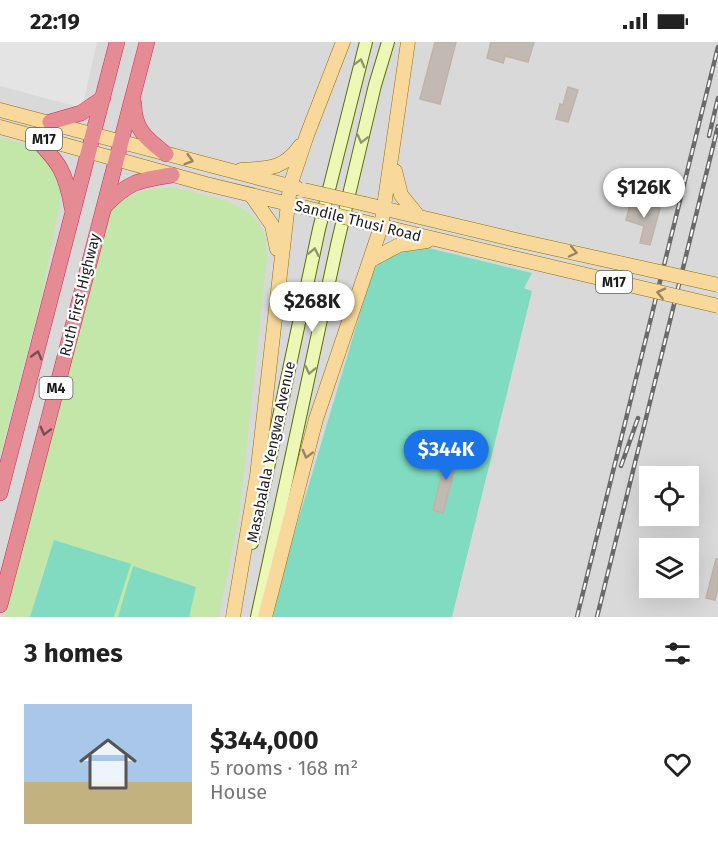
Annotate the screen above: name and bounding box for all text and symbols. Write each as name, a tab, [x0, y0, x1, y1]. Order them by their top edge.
text: 22:19	[30, 8, 80, 35]
one-way arrow	[353, 58, 366, 68]
road number: M17	[26, 128, 62, 150]
one-way arrow	[357, 134, 370, 144]
one-way arrow	[184, 153, 194, 166]
pin: $126K	[602, 168, 686, 219]
text: $126K	[617, 175, 671, 199]
street label: Sandile Thusi Road	[293, 197, 423, 245]
street label: Ruth First Highway	[56, 231, 104, 358]
one-way arrow	[568, 245, 578, 258]
one-way arrow	[307, 247, 320, 257]
road number: M17	[596, 271, 632, 293]
pin: $268K	[270, 282, 354, 333]
one-way arrow	[656, 288, 666, 301]
text: $268K	[284, 289, 340, 313]
one-way arrow	[29, 350, 42, 360]
street label: Masabalala Yengwa Avenue	[243, 360, 299, 544]
one-way arrow	[304, 365, 317, 375]
road number: M4	[40, 377, 72, 399]
one-way arrow	[40, 425, 52, 435]
pin: $344K	[404, 430, 488, 481]
text: $344K	[418, 437, 474, 461]
one-way arrow	[301, 449, 314, 459]
map controls	[639, 466, 699, 598]
button: locate	[639, 466, 699, 526]
button: layers	[639, 538, 699, 598]
icon: filters	[661, 637, 694, 670]
text: 3 homes	[24, 638, 123, 669]
text: $344,000	[210, 725, 319, 756]
icon: home	[72, 728, 144, 800]
icon: heart	[661, 748, 694, 781]
text: 5 rooms · 168 m²	[210, 756, 358, 780]
text: House	[210, 780, 267, 804]

